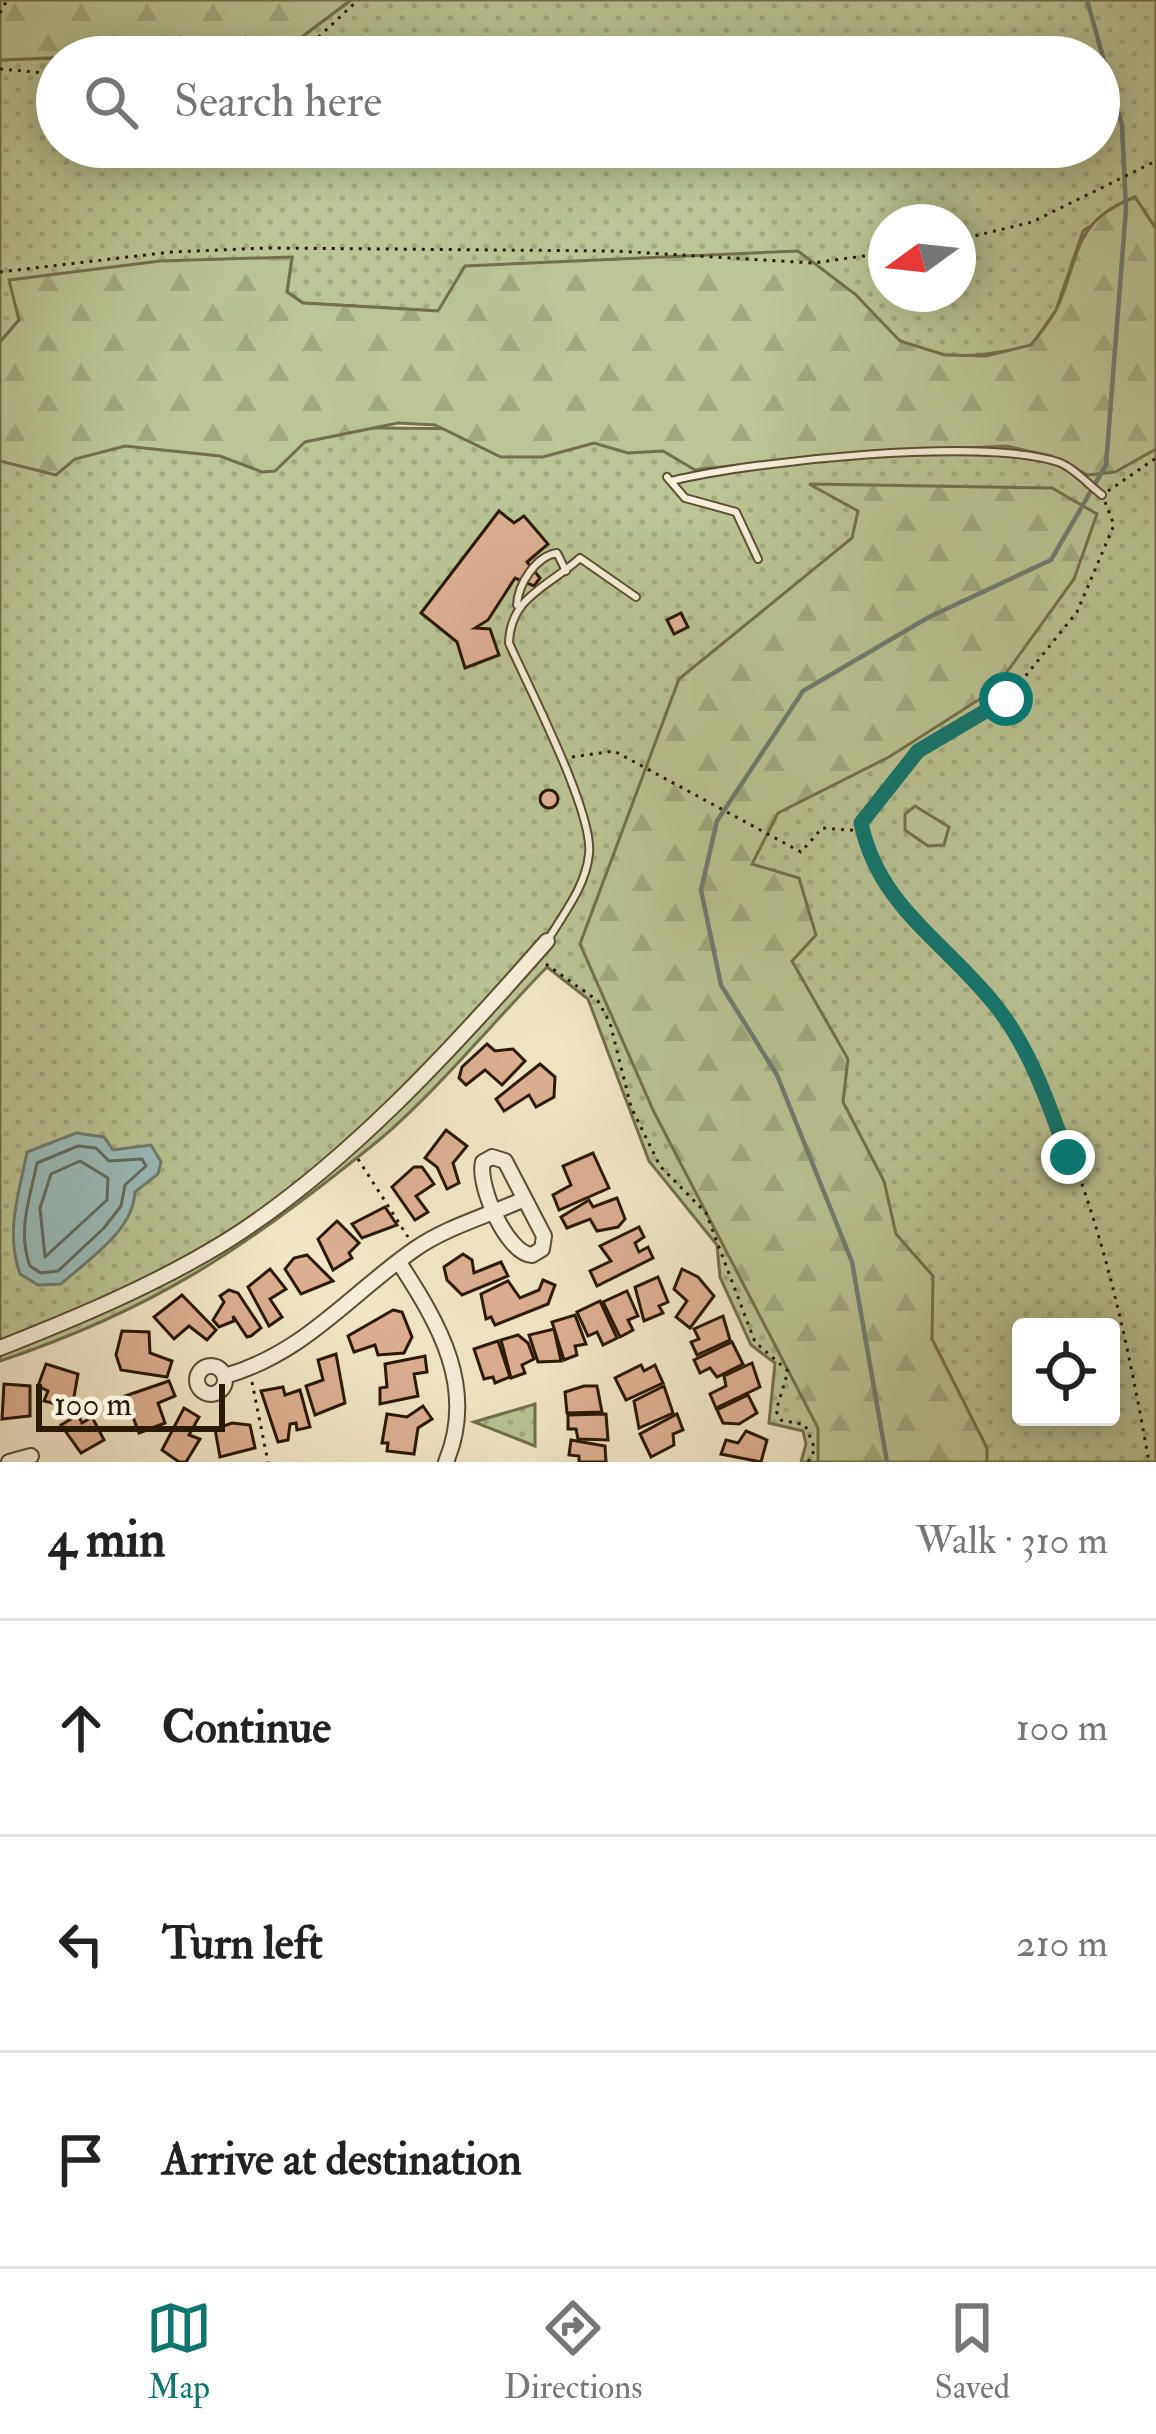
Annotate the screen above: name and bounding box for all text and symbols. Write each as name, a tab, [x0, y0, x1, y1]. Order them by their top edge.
search box	[36, 36, 1120, 168]
icon: search	[78, 69, 144, 135]
text: Search here	[174, 74, 382, 130]
north arrow	[868, 204, 976, 312]
route start	[979, 672, 1033, 726]
route end	[1041, 1130, 1095, 1184]
map controls	[1012, 1318, 1120, 1426]
button: locate	[1012, 1318, 1120, 1426]
scale bar	[36, 1378, 225, 1431]
text: 100 m	[54, 1384, 132, 1425]
text: 4 min	[48, 1508, 166, 1572]
text: Walk · 310 m	[916, 1516, 1108, 1565]
icon: ahead	[48, 1695, 114, 1761]
text: Continue	[162, 1700, 331, 1756]
text: 100 m	[1016, 1703, 1108, 1752]
icon: left	[48, 1911, 114, 1977]
text: Turn left	[162, 1916, 323, 1972]
text: 210 m	[1016, 1919, 1108, 1968]
icon: arrive	[48, 2127, 114, 2193]
text: Arrive at destination	[162, 2132, 522, 2188]
tab: Map	[146, 2295, 212, 2408]
tab: Directions	[504, 2295, 643, 2408]
tab: Saved	[935, 2295, 1010, 2408]

